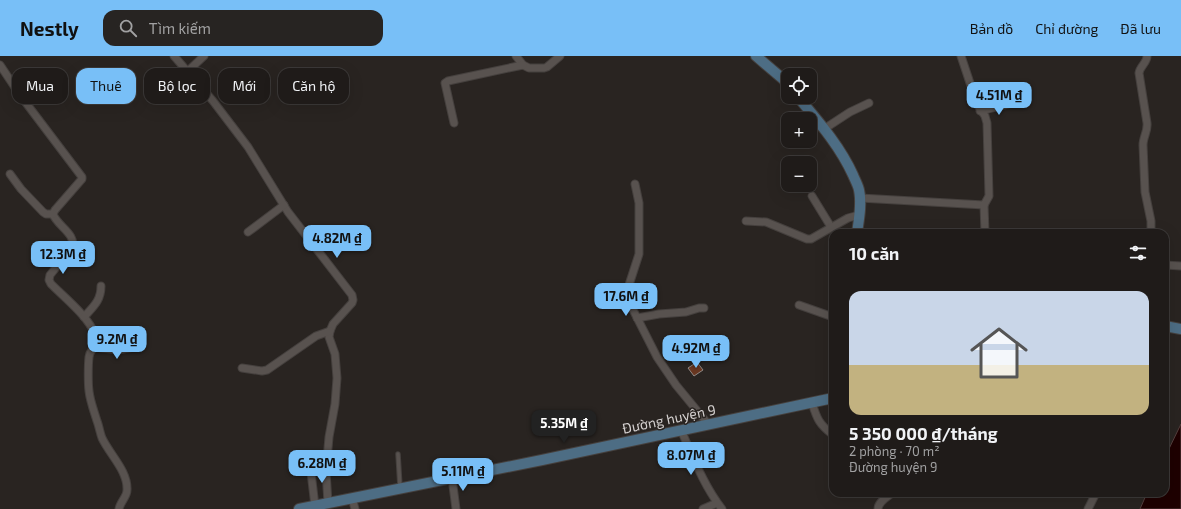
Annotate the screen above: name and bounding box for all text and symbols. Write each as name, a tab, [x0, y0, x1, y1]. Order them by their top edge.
search box	[103, 10, 383, 46]
text: Nestly	[20, 17, 79, 40]
icon: search	[117, 17, 139, 39]
text: Tìm kiếm	[149, 19, 211, 37]
text: Bản đồ	[970, 20, 1013, 37]
text: Chỉ đường	[1035, 20, 1098, 37]
text: Đã lưu	[1120, 20, 1161, 37]
chip: Mua	[12, 68, 68, 104]
chip: Thuê	[76, 68, 136, 104]
chip: Bộ lọc	[144, 68, 210, 104]
chip: Mới	[218, 68, 270, 104]
chip: Căn hộ	[278, 68, 349, 104]
map controls	[781, 68, 817, 192]
button: locate	[781, 68, 817, 104]
pin: 4.51M ₫	[962, 82, 1036, 116]
text: 4.51M ₫	[976, 87, 1022, 103]
button: +	[781, 112, 817, 148]
button: −	[781, 156, 817, 192]
pin: 4.82M ₫	[300, 225, 374, 259]
text: 4.82M ₫	[312, 230, 362, 246]
pin: 12.3M ₫	[26, 241, 100, 275]
icon: filters	[1127, 242, 1149, 264]
text: 10 căn	[849, 243, 899, 263]
text: 12.3M ₫	[40, 246, 86, 262]
pin: 17.6M ₫	[589, 283, 663, 317]
text: 17.6M ₫	[603, 288, 649, 304]
icon: home	[963, 317, 1035, 389]
pin: 9.2M ₫	[84, 326, 150, 360]
text: 9.2M ₫	[97, 331, 137, 347]
pin: 4.92M ₫	[659, 335, 733, 369]
text: 4.92M ₫	[671, 340, 721, 356]
street label: Đường huyện 9	[621, 400, 717, 437]
pin: 5.35M ₫	[527, 410, 601, 444]
text: 5.35M ₫	[540, 415, 588, 431]
text: 5 350 000 ₫/tháng	[849, 423, 998, 443]
pin: 8.07M ₫	[654, 442, 728, 476]
text: 2 phòng · 70 m²	[849, 443, 940, 459]
text: 8.07M ₫	[667, 447, 715, 463]
pin: 6.28M ₫	[285, 450, 359, 484]
text: 6.28M ₫	[298, 455, 346, 471]
pin: 5.11M ₫	[426, 458, 500, 492]
text: Đường huyện 9	[849, 459, 937, 475]
text: 5.11M ₫	[441, 463, 485, 479]

